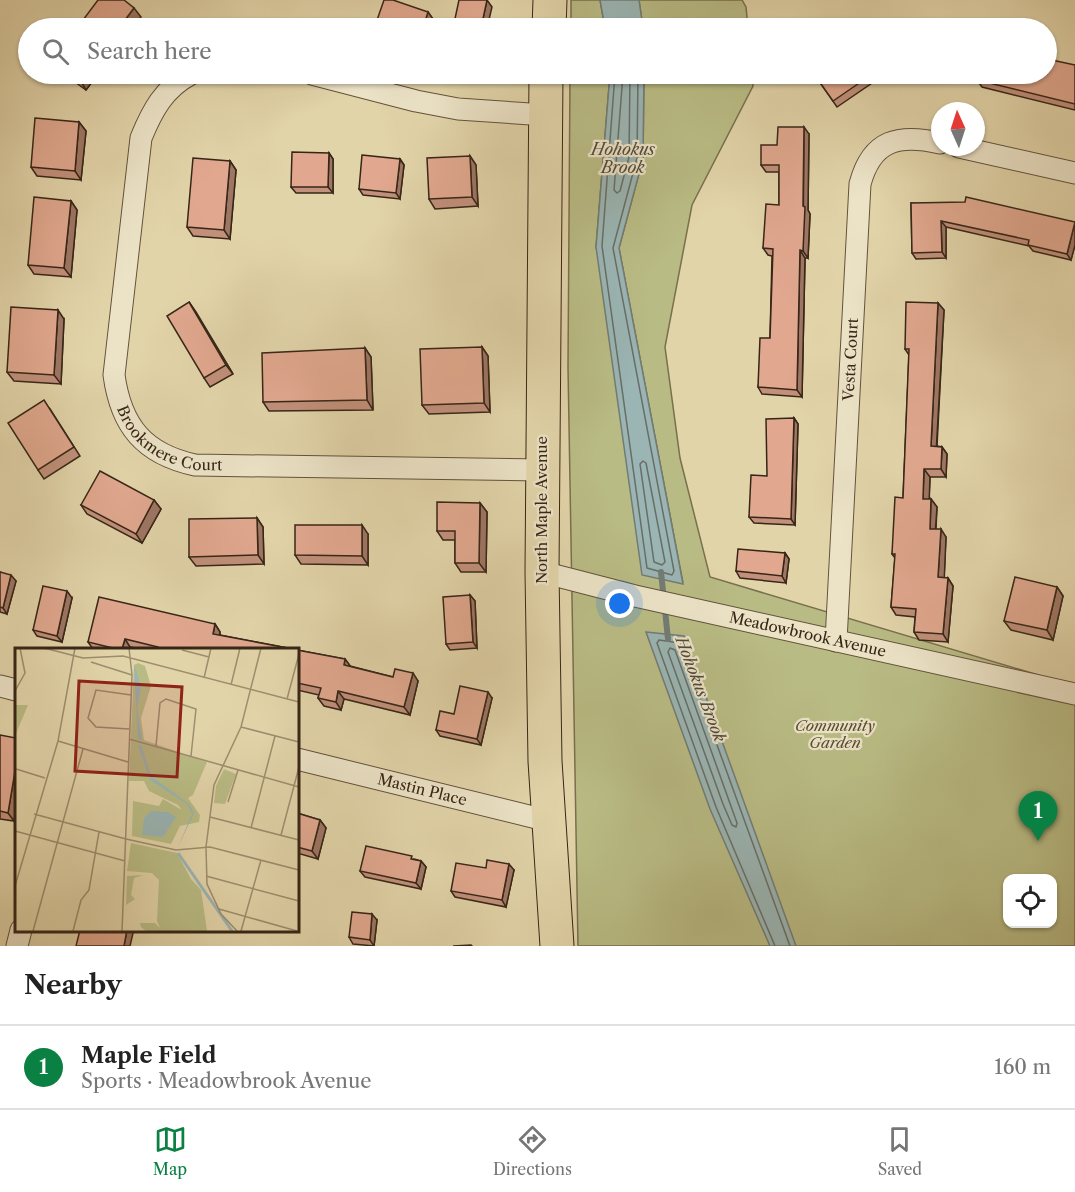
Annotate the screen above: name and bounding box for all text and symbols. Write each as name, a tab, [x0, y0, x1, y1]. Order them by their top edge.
search box	[18, 18, 1057, 84]
icon: search	[39, 35, 72, 68]
text: Search here	[87, 38, 212, 65]
north arrow	[931, 102, 985, 156]
water label: Hohokus Brook	[589, 139, 655, 177]
street label: Vesta Court	[839, 317, 862, 402]
street label: Brookmere Court	[113, 403, 223, 474]
street label: North Maple Avenue	[532, 436, 551, 584]
your location	[605, 589, 634, 618]
street label: Meadowbrook Avenue	[728, 607, 888, 661]
water label: Hohokus Brook	[671, 631, 731, 745]
inset map	[15, 648, 298, 931]
park label: Community Garden	[795, 716, 875, 752]
street label: Mastin Place	[376, 769, 469, 809]
pin: 1	[1018, 792, 1058, 841]
map controls	[1003, 874, 1057, 928]
button: locate	[1003, 874, 1057, 928]
text: Nearby	[24, 969, 122, 1001]
text: Maple Field	[81, 1042, 216, 1069]
text: 1	[39, 1055, 48, 1079]
text: 160 m	[994, 1055, 1051, 1079]
text: Sports · Meadowbrook Avenue	[81, 1069, 371, 1093]
tab: Map	[153, 1123, 187, 1179]
tab: Directions	[493, 1123, 572, 1179]
tab: Saved	[878, 1123, 922, 1179]

